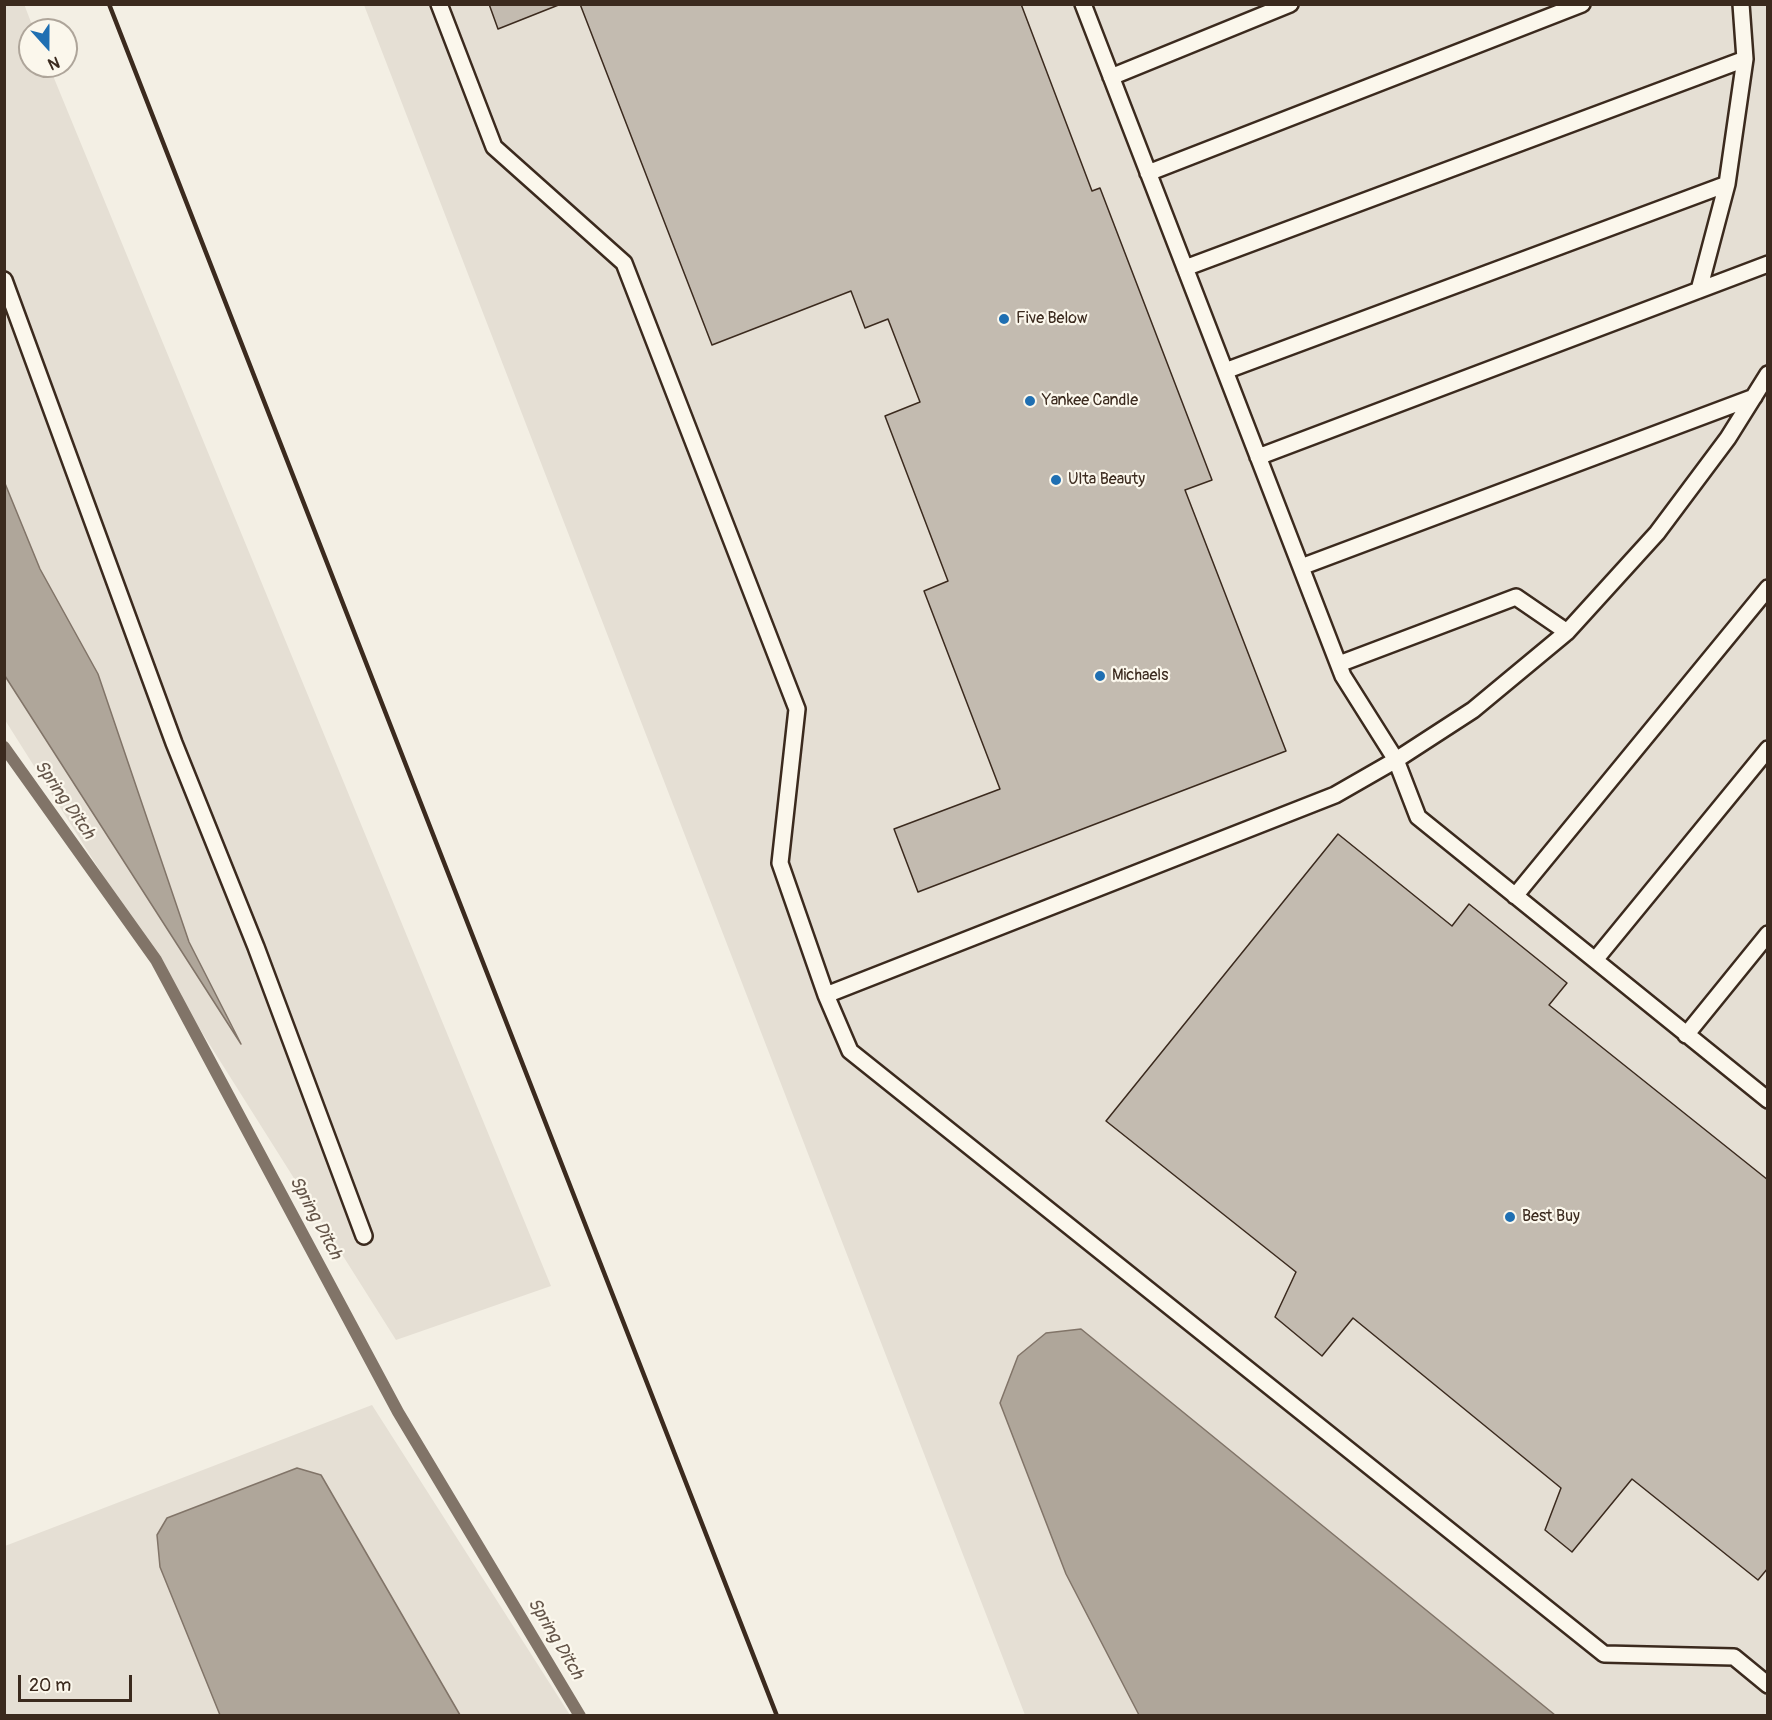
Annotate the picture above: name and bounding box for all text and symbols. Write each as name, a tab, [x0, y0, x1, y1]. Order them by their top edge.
north arrow	[18, 18, 78, 78]
text: N	[45, 52, 62, 74]
place label: Five Below	[1016, 309, 1088, 329]
marker: Five Below	[997, 312, 1011, 326]
place label: Yankee Candle	[1042, 391, 1138, 411]
marker: Yankee Candle	[1023, 394, 1037, 408]
place label: Ulta Beauty	[1068, 470, 1145, 490]
marker: Ulta Beauty	[1049, 473, 1063, 487]
place label: Michaels	[1112, 666, 1168, 686]
marker: Michaels	[1093, 669, 1107, 683]
water label: Spring Ditch	[29, 757, 99, 843]
water label: Spring Ditch	[284, 1173, 346, 1263]
place label: Best Buy	[1522, 1207, 1580, 1227]
marker: Best Buy	[1503, 1210, 1517, 1224]
water label: Spring Ditch	[522, 1594, 588, 1684]
scale bar	[21, 1663, 135, 1701]
text: 20 m	[29, 1674, 71, 1697]

